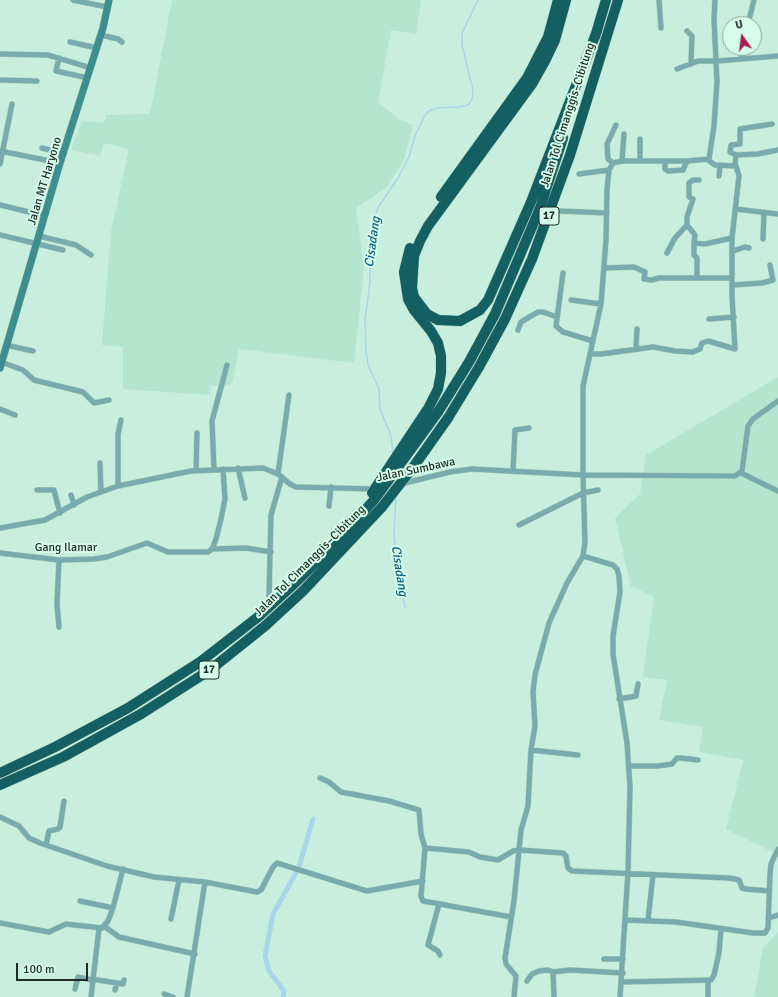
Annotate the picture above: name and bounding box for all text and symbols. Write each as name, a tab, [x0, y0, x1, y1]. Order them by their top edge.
north arrow	[722, 16, 762, 56]
text: U	[734, 18, 744, 32]
street label: Jalan Tol Cimanggis–Cibitung	[538, 41, 598, 189]
street label: Jalan MT Haryono	[25, 135, 65, 227]
road number: 17	[539, 207, 559, 225]
water label: Cisadang	[362, 216, 384, 268]
street label: Jalan Sumbawa	[376, 455, 456, 485]
street label: Jalan Tol Cimanggis–Cibitung	[251, 502, 369, 620]
street label: Gang Ilamar	[35, 541, 97, 555]
water label: Cisadang	[387, 545, 411, 597]
road number: 17	[199, 661, 219, 679]
scale bar	[18, 955, 90, 981]
text: 100 m	[23, 962, 55, 977]

